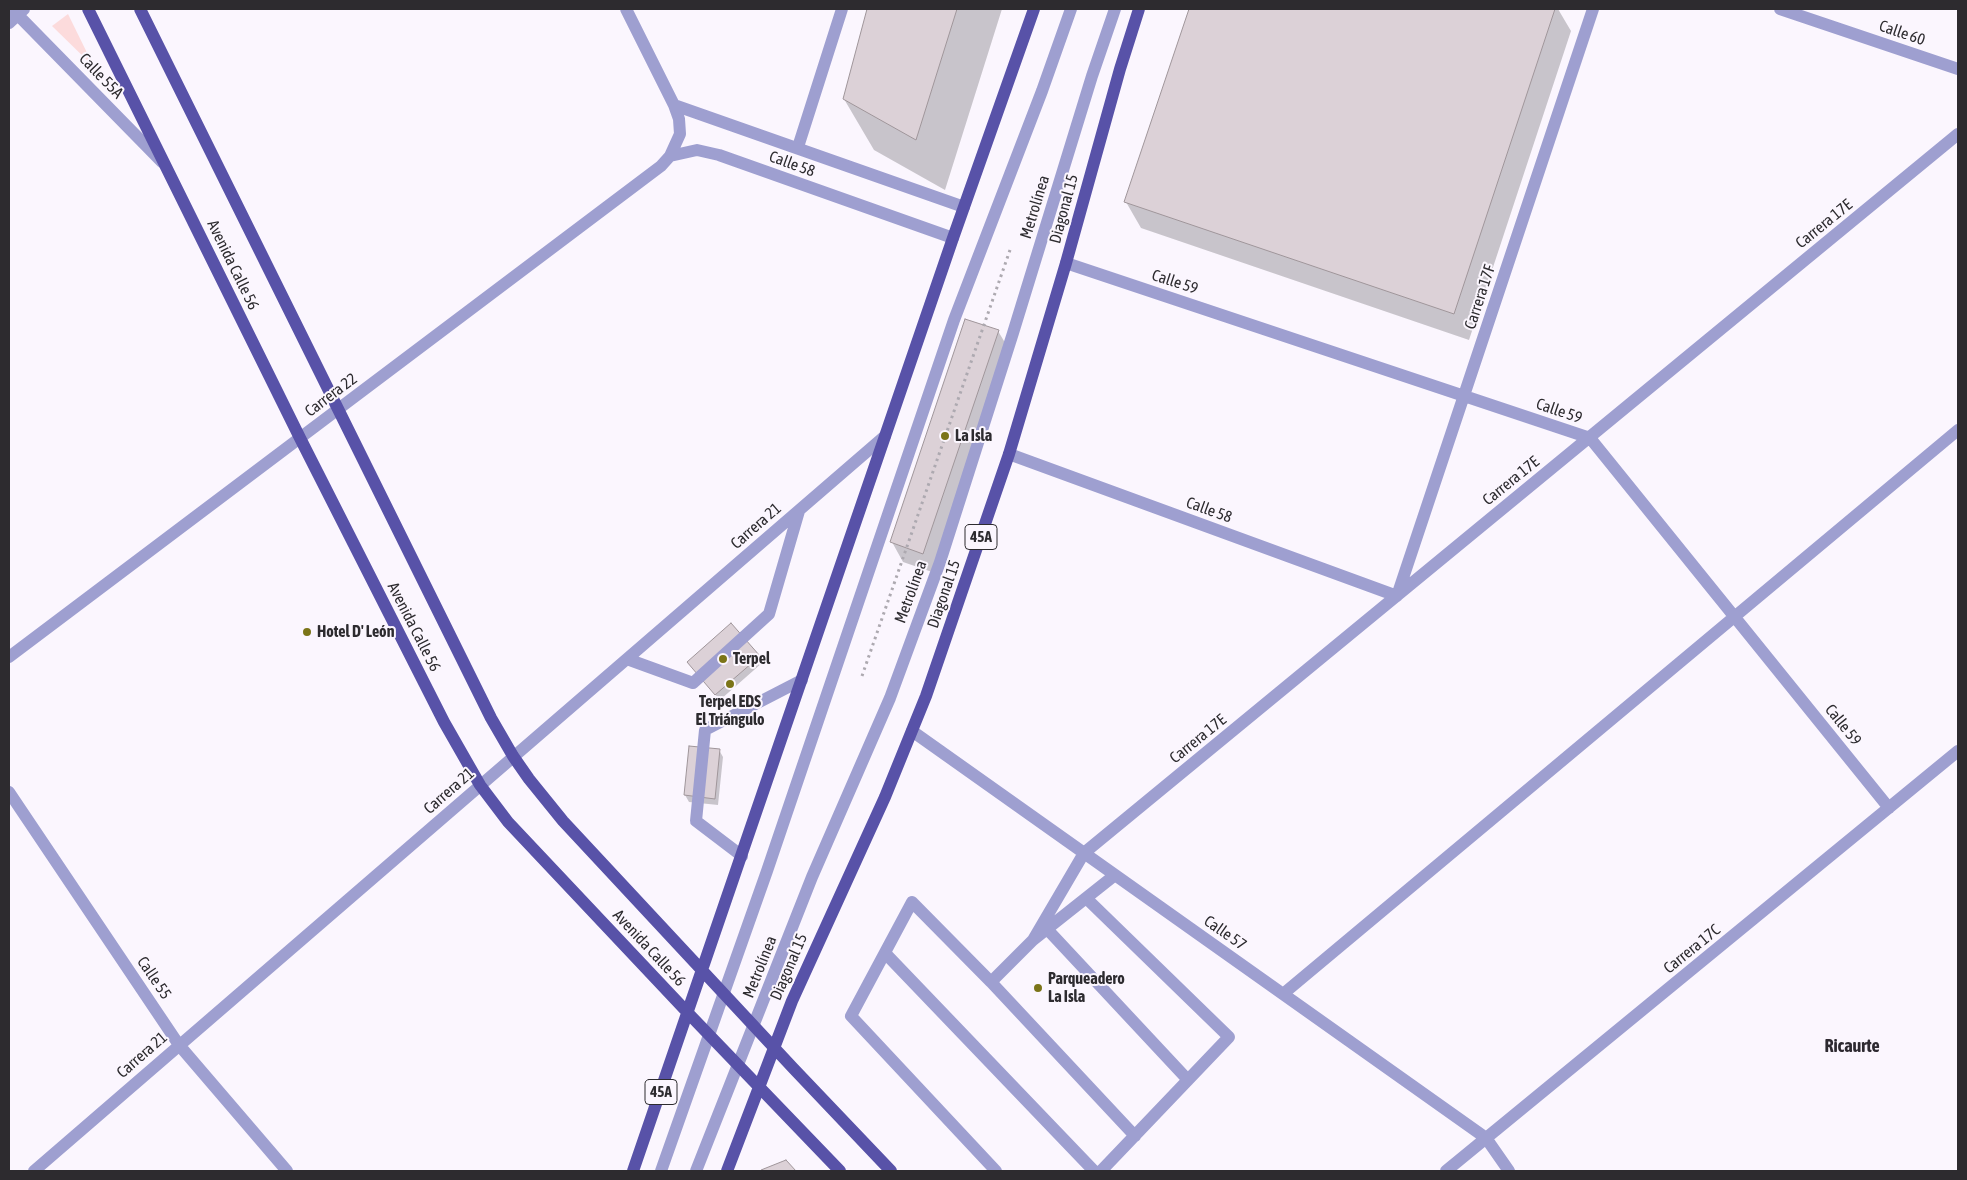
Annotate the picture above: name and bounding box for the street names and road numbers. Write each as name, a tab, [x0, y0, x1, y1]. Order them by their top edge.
street label: Calle 60	[1876, 16, 1928, 50]
street label: Calle 55A	[75, 49, 127, 103]
street label: Calle 58	[766, 147, 818, 181]
street label: Diagonal 15	[1046, 172, 1082, 246]
street label: Metrolínea	[1016, 173, 1054, 241]
street label: Carrera 17E	[1792, 195, 1856, 253]
street label: Avenida Calle 56	[203, 217, 263, 313]
street label: Carrera 17F	[1461, 262, 1499, 332]
street label: Calle 59	[1149, 266, 1201, 298]
street label: Carrera 22	[301, 369, 361, 421]
street label: Calle 59	[1533, 394, 1585, 428]
street label: Carrera 17E	[1479, 452, 1543, 510]
street label: Calle 58	[1183, 493, 1235, 527]
street label: Carrera 21	[727, 499, 785, 553]
road number: 45A	[965, 524, 997, 550]
street label: Diagonal 15	[923, 557, 965, 631]
street label: Metrolínea	[891, 558, 931, 626]
street label: Avenida Calle 56	[383, 579, 445, 675]
street label: Calle 59	[1821, 701, 1865, 749]
street label: Carrera 17E	[1166, 710, 1230, 768]
street label: Carrera 21	[420, 764, 478, 818]
street label: Avenida Calle 56	[609, 906, 689, 990]
street label: Calle 57	[1200, 912, 1250, 954]
street label: Carrera 17C	[1660, 920, 1724, 978]
street label: Diagonal 15	[766, 931, 812, 1003]
street label: Metrolínea	[739, 933, 781, 1001]
street label: Calle 55	[133, 953, 175, 1003]
street label: Carrera 21	[113, 1028, 171, 1082]
road number: 45A	[645, 1080, 677, 1104]

